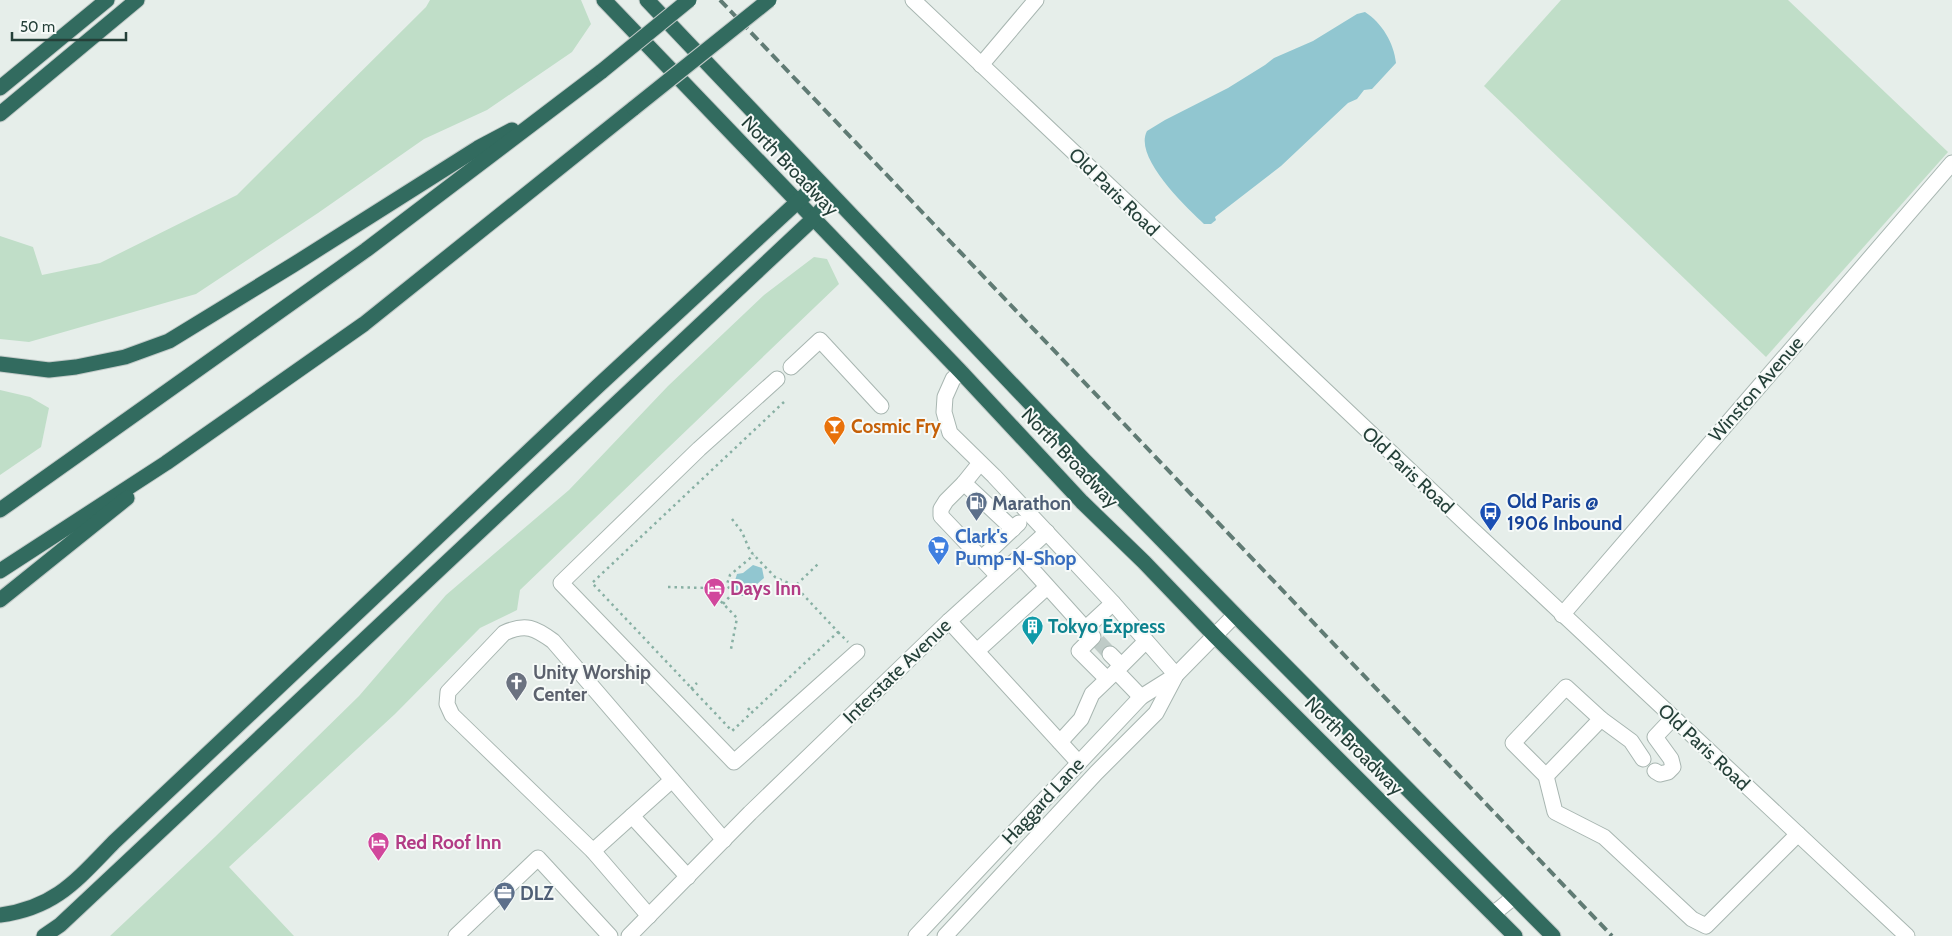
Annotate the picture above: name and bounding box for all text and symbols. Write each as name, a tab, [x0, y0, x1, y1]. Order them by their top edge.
scale bar	[12, 10, 126, 42]
text: 50 m	[20, 18, 55, 36]
street label: North Broadway	[737, 111, 844, 221]
street label: Old Paris Road	[1064, 143, 1164, 241]
street label: Winston Avenue	[1704, 331, 1808, 446]
street label: North Broadway	[1017, 403, 1124, 513]
bar icon: Cosmic Fry	[823, 414, 847, 445]
place label: Cosmic Fry	[851, 415, 942, 438]
street label: Old Paris Road	[1357, 422, 1459, 518]
place label: Old Paris @ 1906 Inbound	[1507, 490, 1622, 535]
fuel station icon: Marathon	[964, 491, 988, 522]
place label: Marathon	[992, 492, 1071, 515]
bus stop icon: Old Paris @ 1906 Inbound	[1479, 500, 1503, 531]
place label: Clark's Pump-N-Shop	[955, 525, 1077, 570]
supermarket icon: Clark's Pump-N-Shop	[927, 535, 951, 566]
hotel icon: Days Inn	[702, 576, 726, 607]
place label: Days Inn	[730, 577, 801, 600]
street label: Interstate Avenue	[838, 614, 956, 728]
building icon: Tokyo Express	[1020, 614, 1044, 645]
place label: Tokyo Express	[1048, 615, 1165, 638]
place label: Unity Worship Center	[533, 661, 651, 706]
church icon: Unity Worship Center	[505, 671, 529, 702]
street label: North Broadway	[1300, 692, 1408, 800]
street label: Old Paris Road	[1653, 699, 1755, 795]
street label: Haggard Lane	[997, 753, 1089, 849]
hotel icon: Red Roof Inn	[367, 830, 391, 861]
place label: Red Roof Inn	[395, 831, 501, 854]
office icon: DLZ	[492, 881, 516, 912]
place label: DLZ	[520, 882, 554, 905]

